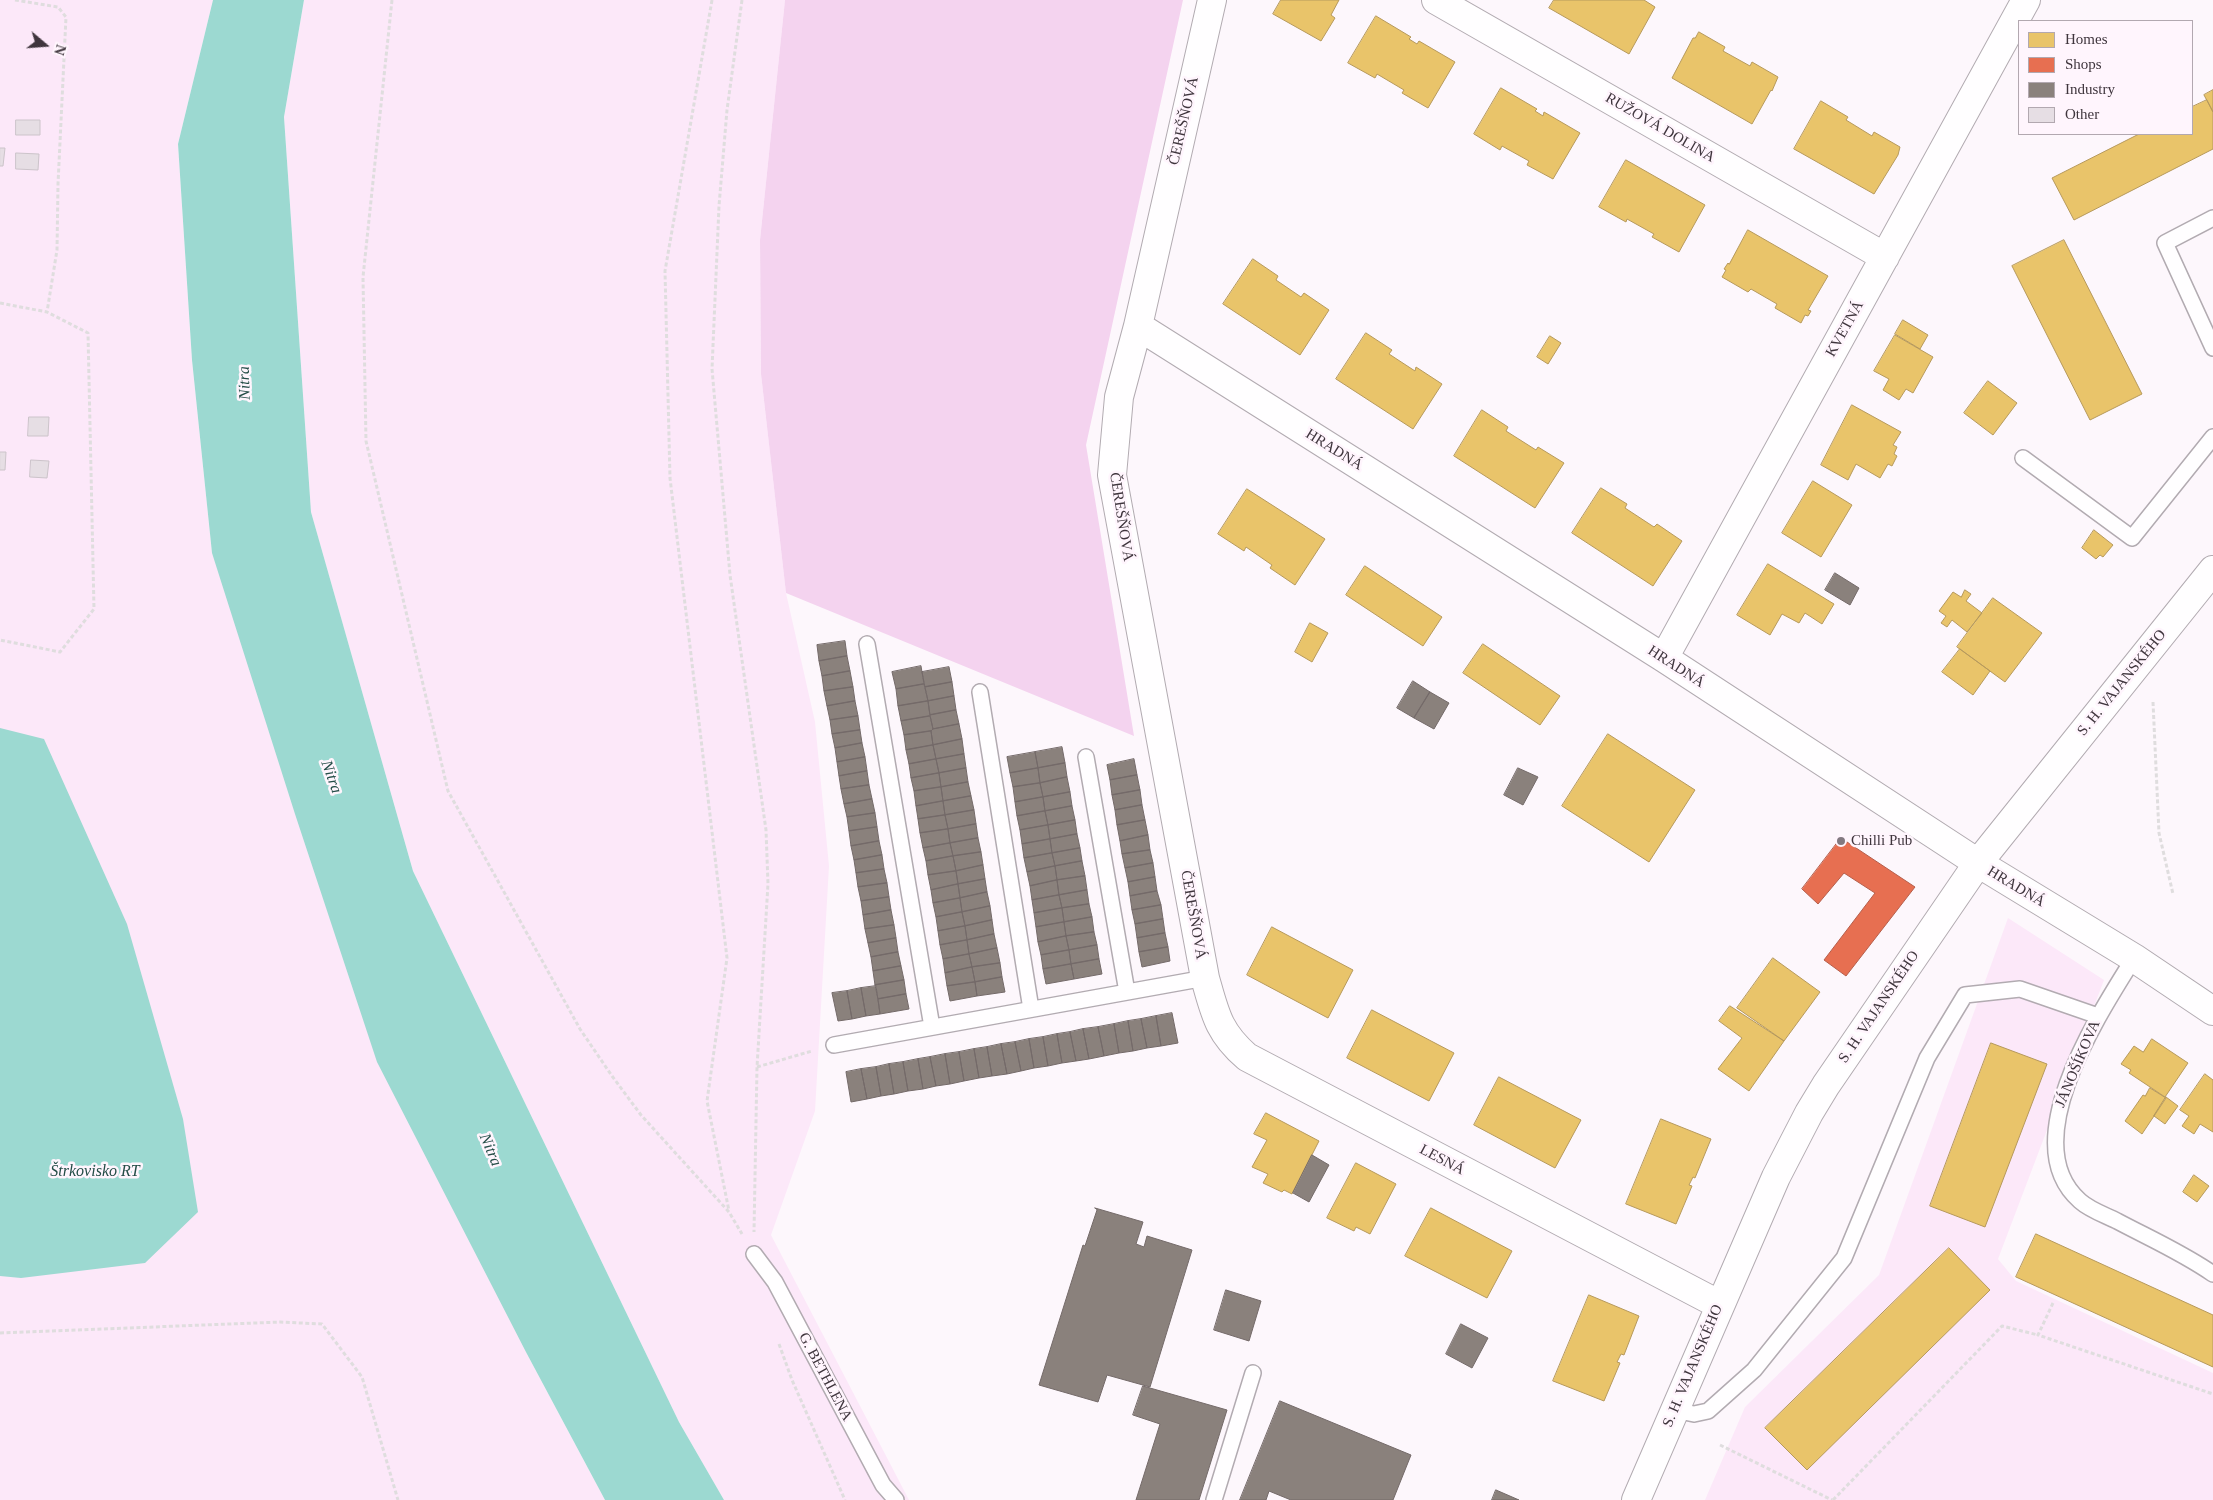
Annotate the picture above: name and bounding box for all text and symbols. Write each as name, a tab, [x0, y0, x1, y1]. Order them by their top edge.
north arrow	[20, 20, 70, 70]
legend	[2018, 20, 2193, 135]
text: Homes	[2065, 31, 2108, 47]
text: N	[51, 43, 68, 57]
text: Shops	[2065, 56, 2102, 72]
street label: ČEREŠŇOVÁ	[1165, 75, 1203, 167]
text: Industry	[2065, 81, 2115, 97]
street label: RUŽOVÁ DOLINA	[1602, 89, 1718, 167]
text: Other	[2065, 106, 2099, 122]
street label: KVETNÁ	[1822, 298, 1868, 360]
water label: Nitra	[235, 366, 255, 400]
street label: HRADNÁ	[1302, 425, 1366, 475]
street label: ČEREŠŇOVÁ	[1105, 471, 1137, 563]
street label: S. H. VAJANSKÉHO	[2074, 626, 2170, 740]
street label: HRADNÁ	[1644, 642, 1708, 692]
water label: Nitra	[316, 758, 346, 796]
place label: Chilli Pub	[1851, 832, 1912, 850]
marker: Chilli Pub	[1835, 835, 1847, 847]
street label: HRADNÁ	[1984, 863, 2048, 911]
street label: ČEREŠŇOVÁ	[1176, 869, 1210, 961]
street label: S. H. VAJANSKÉHO	[1835, 947, 1923, 1067]
street label: JÁNOŠÍKOVA	[2052, 1018, 2104, 1110]
water label: Nitra	[475, 1131, 505, 1169]
street label: LESNÁ	[1416, 1141, 1468, 1179]
water label: Štrkovisko RT	[50, 1162, 140, 1182]
street label: S. H. VAJANSKÉHO	[1659, 1302, 1727, 1430]
street label: G. BETHLENA	[794, 1330, 856, 1424]

